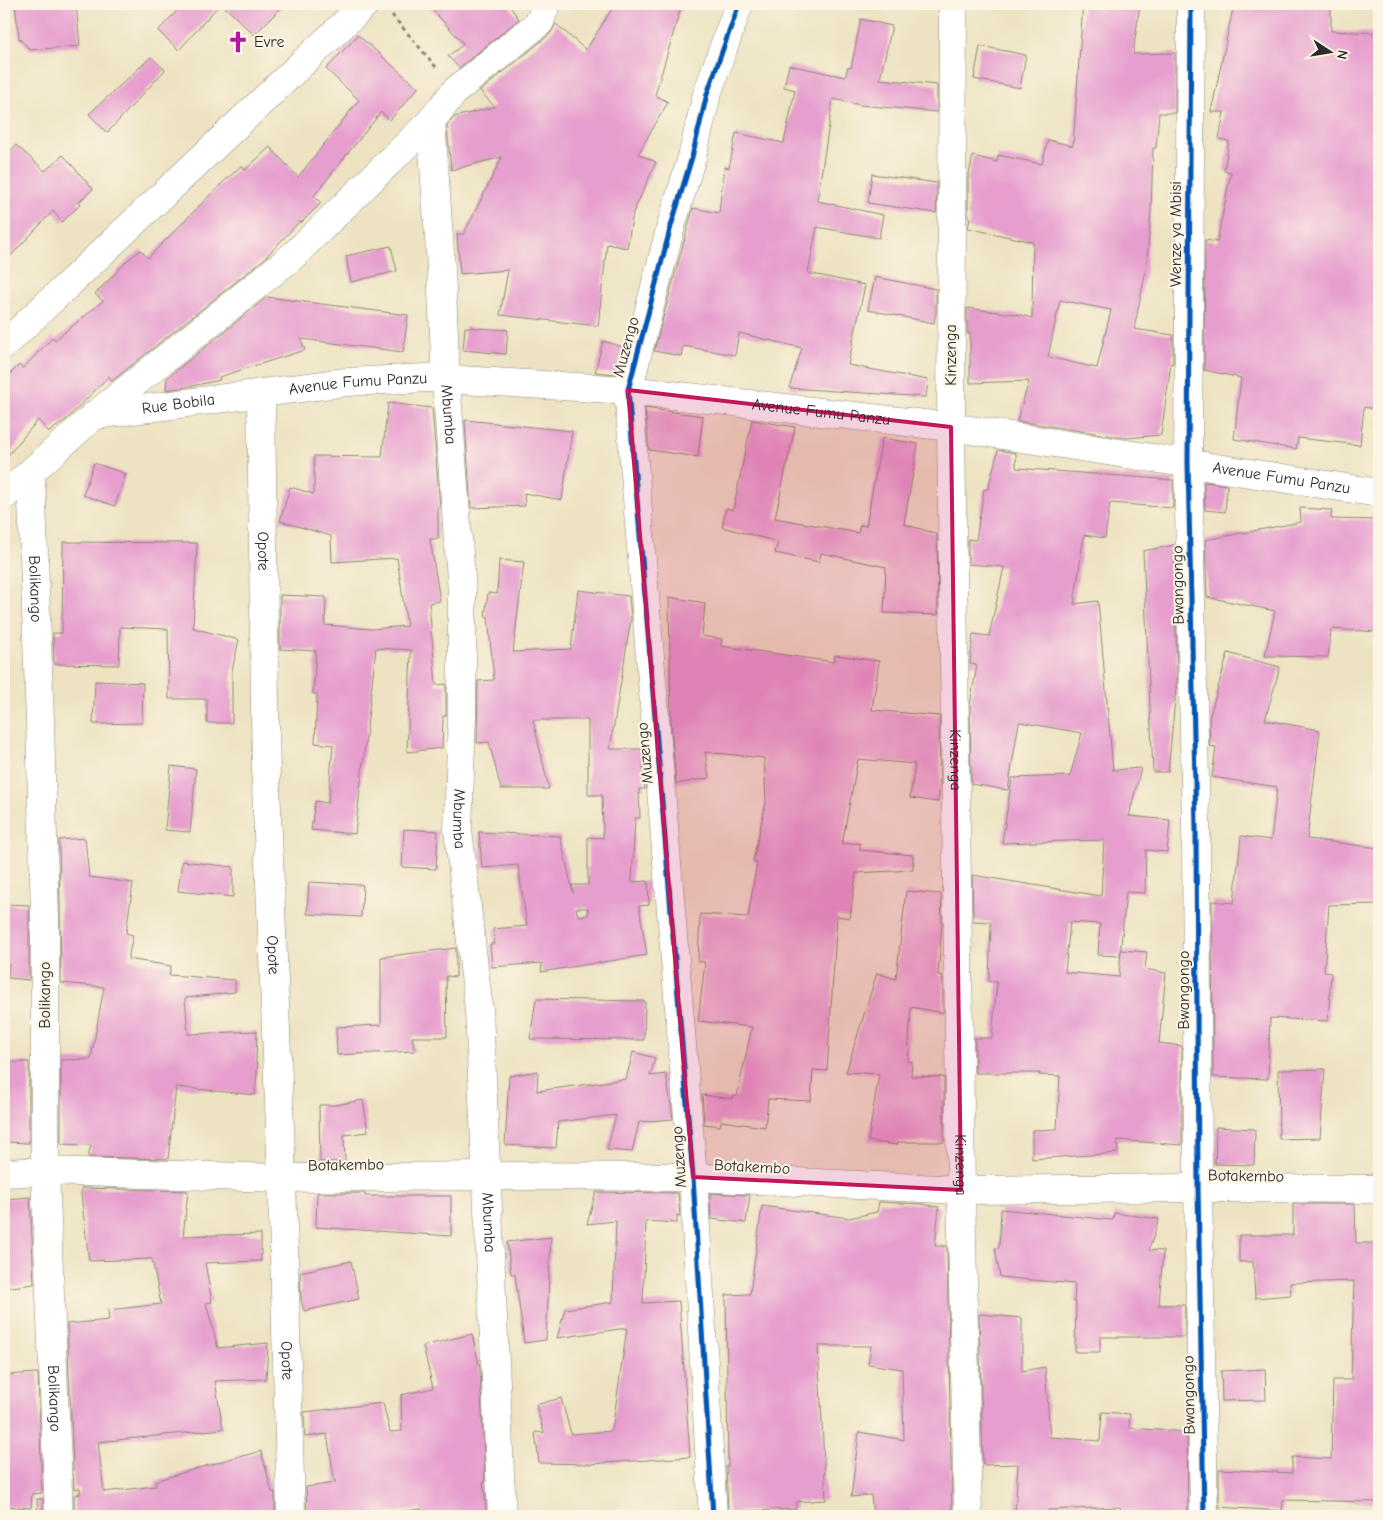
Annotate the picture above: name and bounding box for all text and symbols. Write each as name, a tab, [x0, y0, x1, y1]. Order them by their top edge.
north arrow	[1306, 28, 1356, 78]
church icon: Evre	[225, 29, 251, 55]
place label: Evre	[254, 33, 284, 51]
text: N	[1333, 48, 1351, 61]
street label: Wenze ya Mbisi	[1167, 181, 1185, 287]
street label: Muzengo	[609, 315, 643, 379]
street label: Kinzenga	[942, 324, 960, 386]
street label: Avenue Fumu Panzu	[288, 369, 428, 398]
street label: Mbumba	[437, 384, 460, 445]
street label: Rue Bobila	[141, 390, 216, 418]
street label: Avenue Fumu Panzu	[751, 395, 891, 429]
street label: Avenue Fumu Panzu	[1211, 458, 1351, 497]
street label: Opote	[254, 531, 272, 571]
street label: Bwangongo	[1168, 545, 1188, 625]
street label: Bolikango	[25, 555, 45, 623]
street label: Muzengo	[633, 721, 657, 785]
street label: Kinzenga	[946, 729, 965, 791]
street label: Mbumba	[449, 788, 469, 850]
street label: Opote	[263, 935, 283, 975]
street label: Bwangongo	[1175, 950, 1193, 1030]
street label: Bolikango	[36, 962, 54, 1028]
street label: Muzengo	[668, 1125, 690, 1189]
street label: Kinzenga	[951, 1134, 970, 1196]
street label: Botakembo	[308, 1155, 384, 1175]
street label: Botakembo	[713, 1156, 791, 1178]
street label: Botakembo	[1208, 1166, 1284, 1186]
street label: Mbumba	[478, 1192, 499, 1253]
street label: Opote	[277, 1341, 296, 1380]
street label: Bwangongo	[1179, 1355, 1199, 1435]
street label: Bolikango	[44, 1365, 65, 1432]

